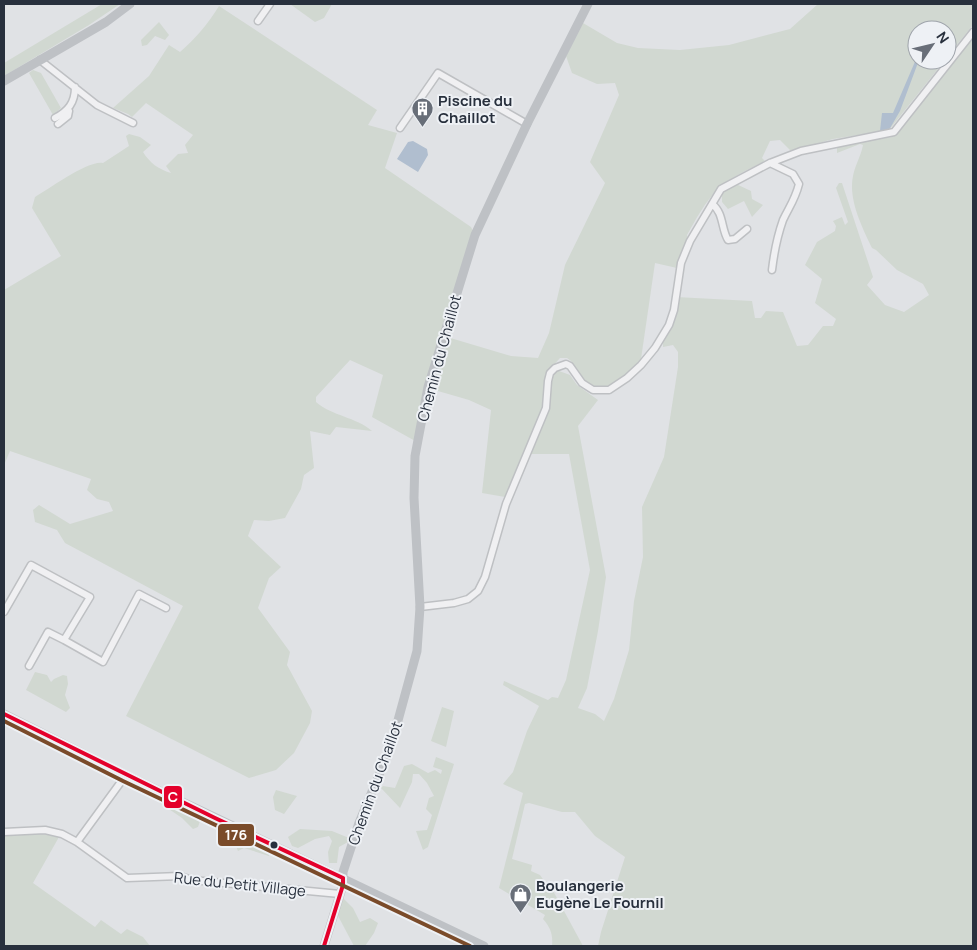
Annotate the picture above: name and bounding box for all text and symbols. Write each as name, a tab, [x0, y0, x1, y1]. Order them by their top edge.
north arrow	[907, 20, 957, 70]
text: N	[932, 28, 954, 47]
place label: Piscine du Chaillot	[438, 90, 512, 128]
building icon: Piscine du Chaillot	[410, 97, 434, 128]
street label: Chemin du Chaillot	[412, 292, 466, 424]
street label: Chemin du Chaillot	[343, 718, 407, 848]
line badge: C	[163, 785, 183, 809]
text: C	[168, 787, 178, 806]
line badge: 176	[217, 823, 255, 847]
text: 176	[225, 825, 247, 844]
unlabelled marker	[269, 840, 279, 850]
street label: Rue du Petit Village	[173, 867, 307, 901]
place label: Boulangerie Eugène Le Fournil	[536, 875, 664, 913]
shop icon: Boulangerie Eugène Le Fournil	[508, 882, 532, 913]

